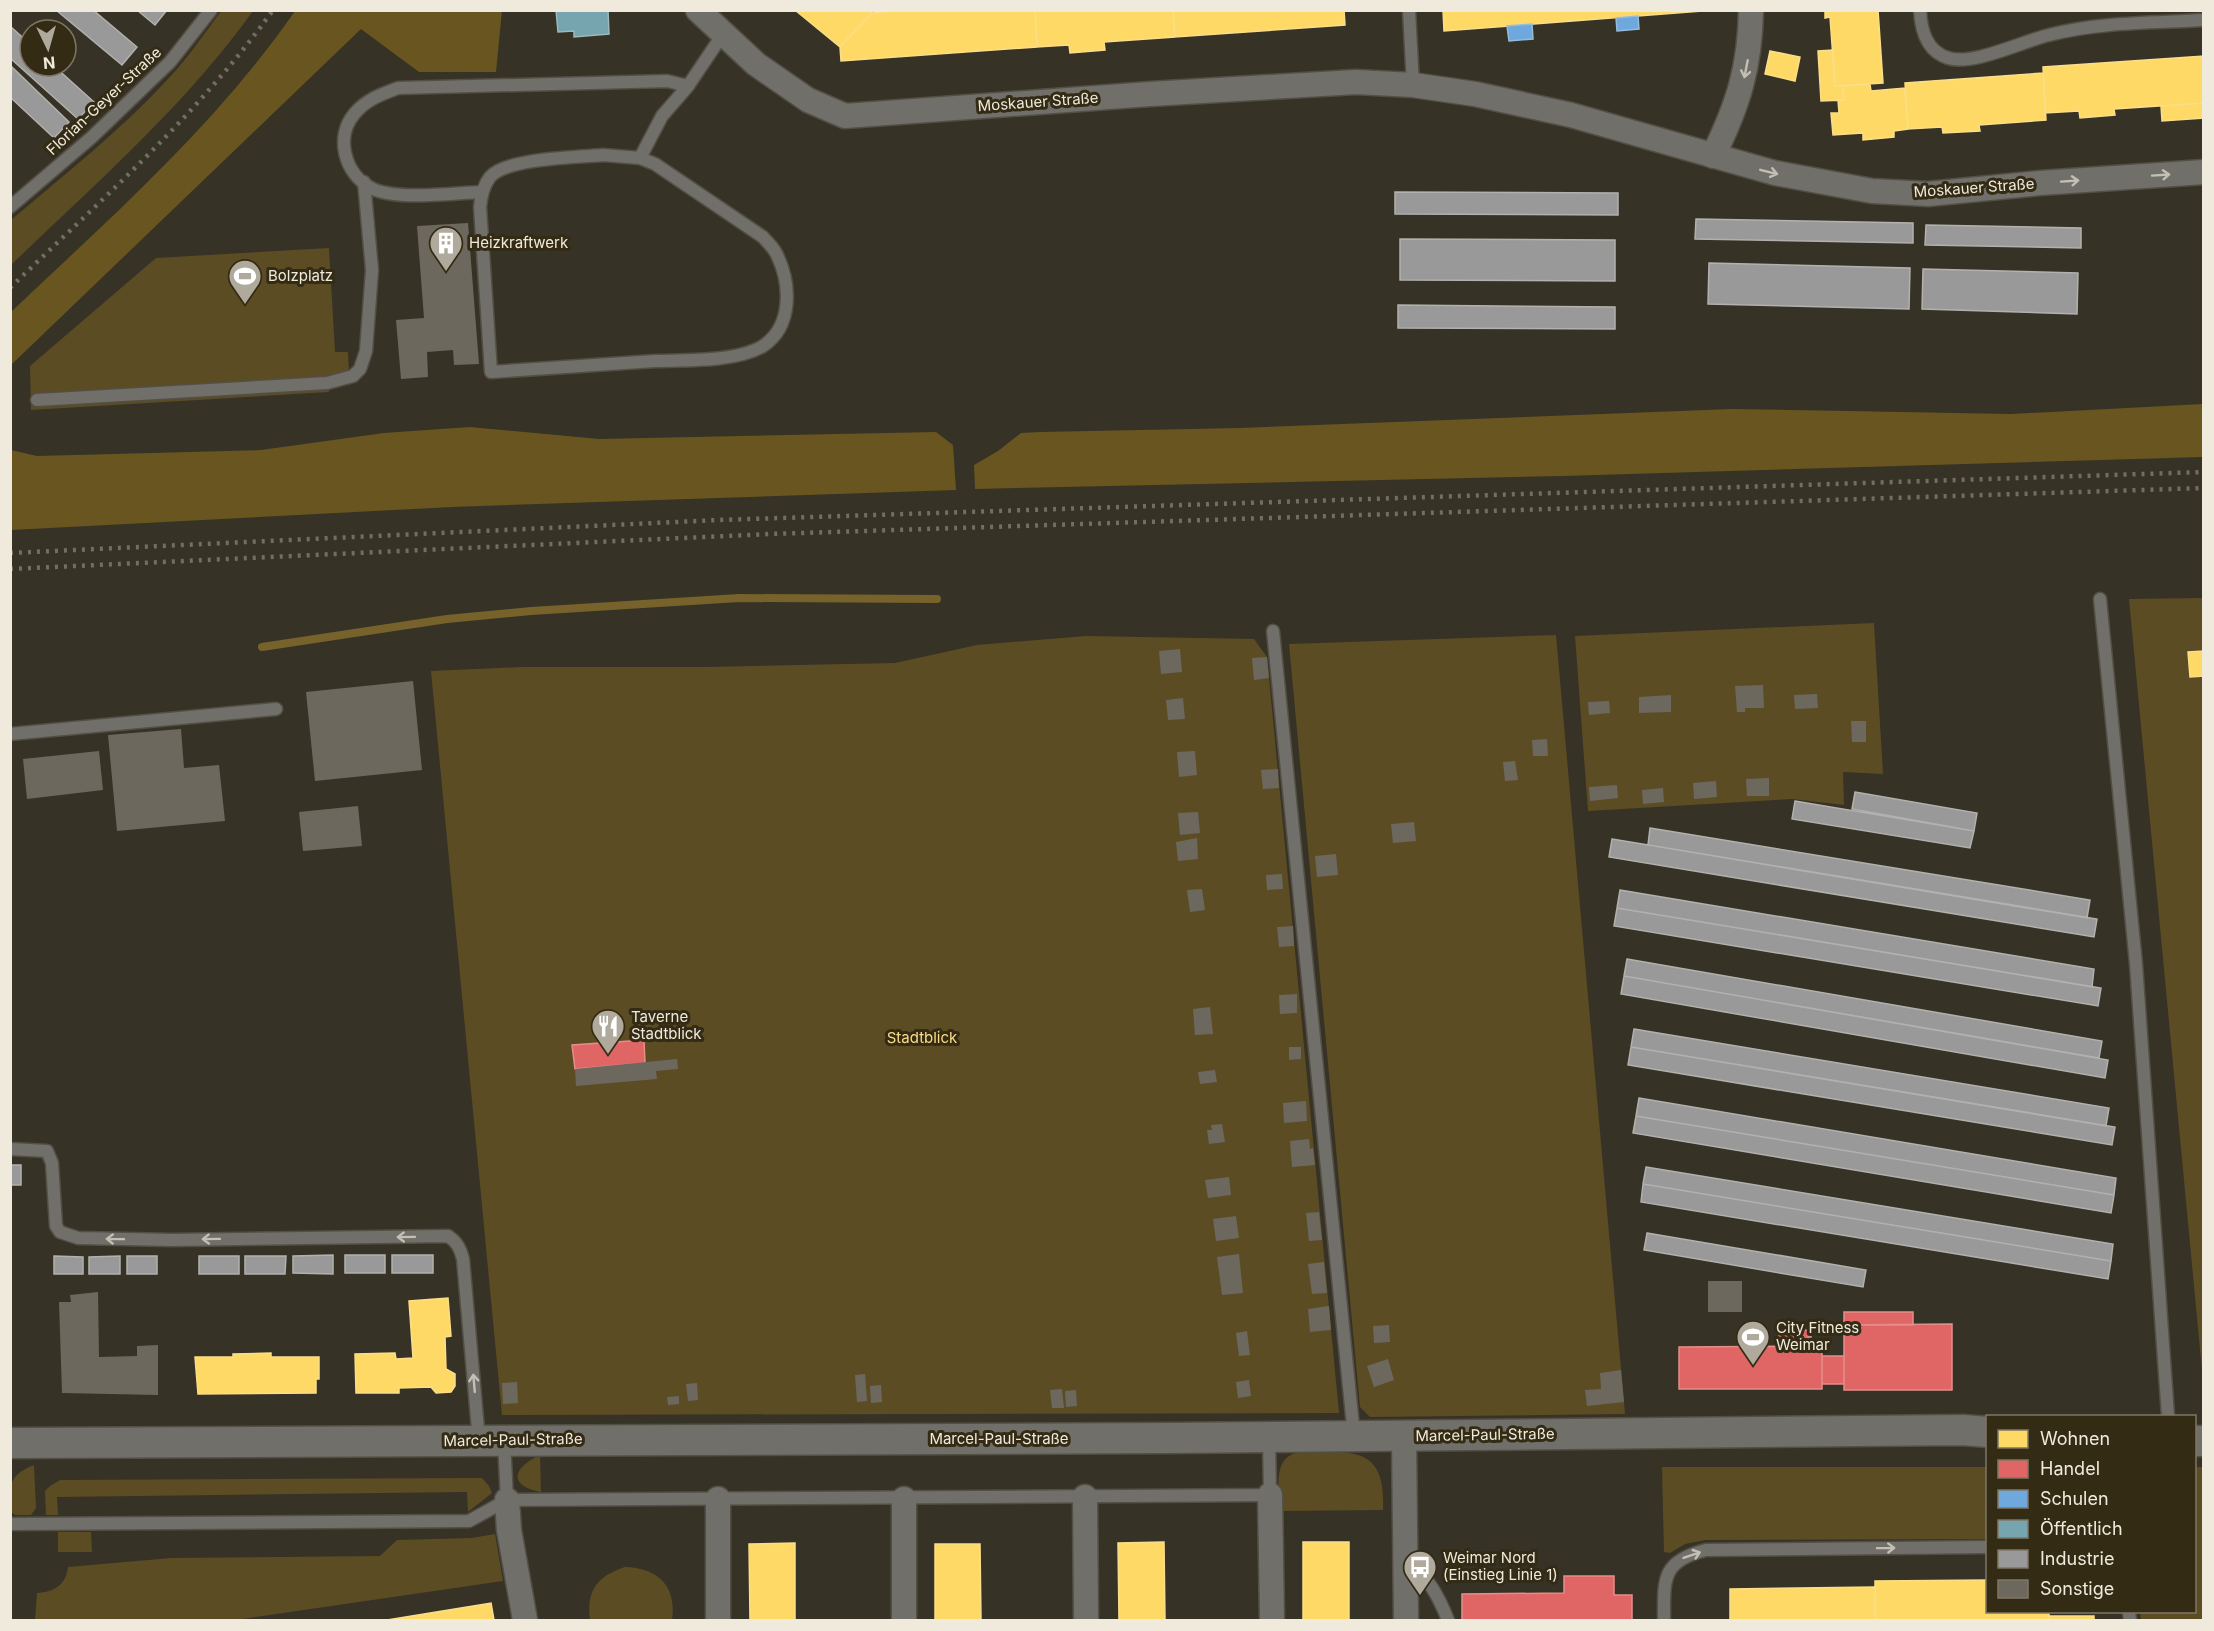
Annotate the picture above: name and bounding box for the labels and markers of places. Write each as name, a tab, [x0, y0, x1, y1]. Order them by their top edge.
building icon: Heizkraftwerk	[428, 225, 464, 272]
place label: Heizkraftwerk	[469, 233, 569, 252]
sports icon: Bolzplatz	[227, 258, 263, 305]
place label: Bolzplatz	[268, 266, 333, 285]
place label: Taverne Stadtblick	[631, 1007, 702, 1043]
restaurant icon: Taverne Stadtblick	[590, 1008, 626, 1055]
place label: City Fitness Weimar	[1776, 1318, 1859, 1354]
sports icon: City Fitness Weimar	[1735, 1319, 1771, 1366]
place label: Weimar Nord (Einstieg Linie 1)	[1443, 1548, 1558, 1584]
bus stop icon: Weimar Nord (Einstieg Linie 1)	[1402, 1549, 1438, 1596]

